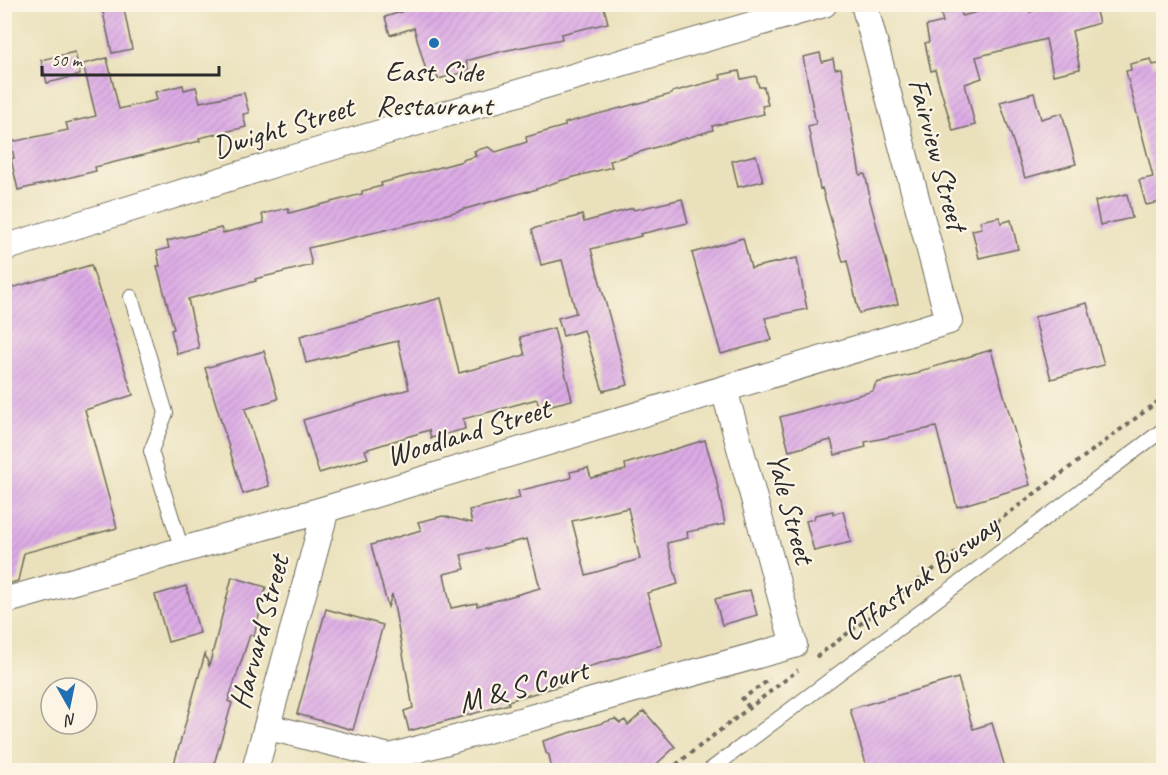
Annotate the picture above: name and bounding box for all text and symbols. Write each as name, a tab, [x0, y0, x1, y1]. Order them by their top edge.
marker: East Side Restaurant	[427, 36, 441, 50]
scale bar	[42, 39, 219, 77]
text: 50 m	[51, 49, 84, 71]
place label: East Side Restaurant	[376, 52, 495, 124]
street label: Fairview Street	[900, 74, 978, 238]
street label: Dwight Street	[208, 87, 361, 166]
street label: Woodland Street	[382, 388, 557, 475]
street label: Yale Street	[758, 449, 825, 570]
street label: CTfastrak Busway	[834, 506, 1007, 649]
street label: Harvard Street	[220, 548, 299, 713]
street label: M & S Court	[454, 650, 595, 721]
north arrow	[39, 676, 99, 736]
text: N	[62, 709, 78, 731]

